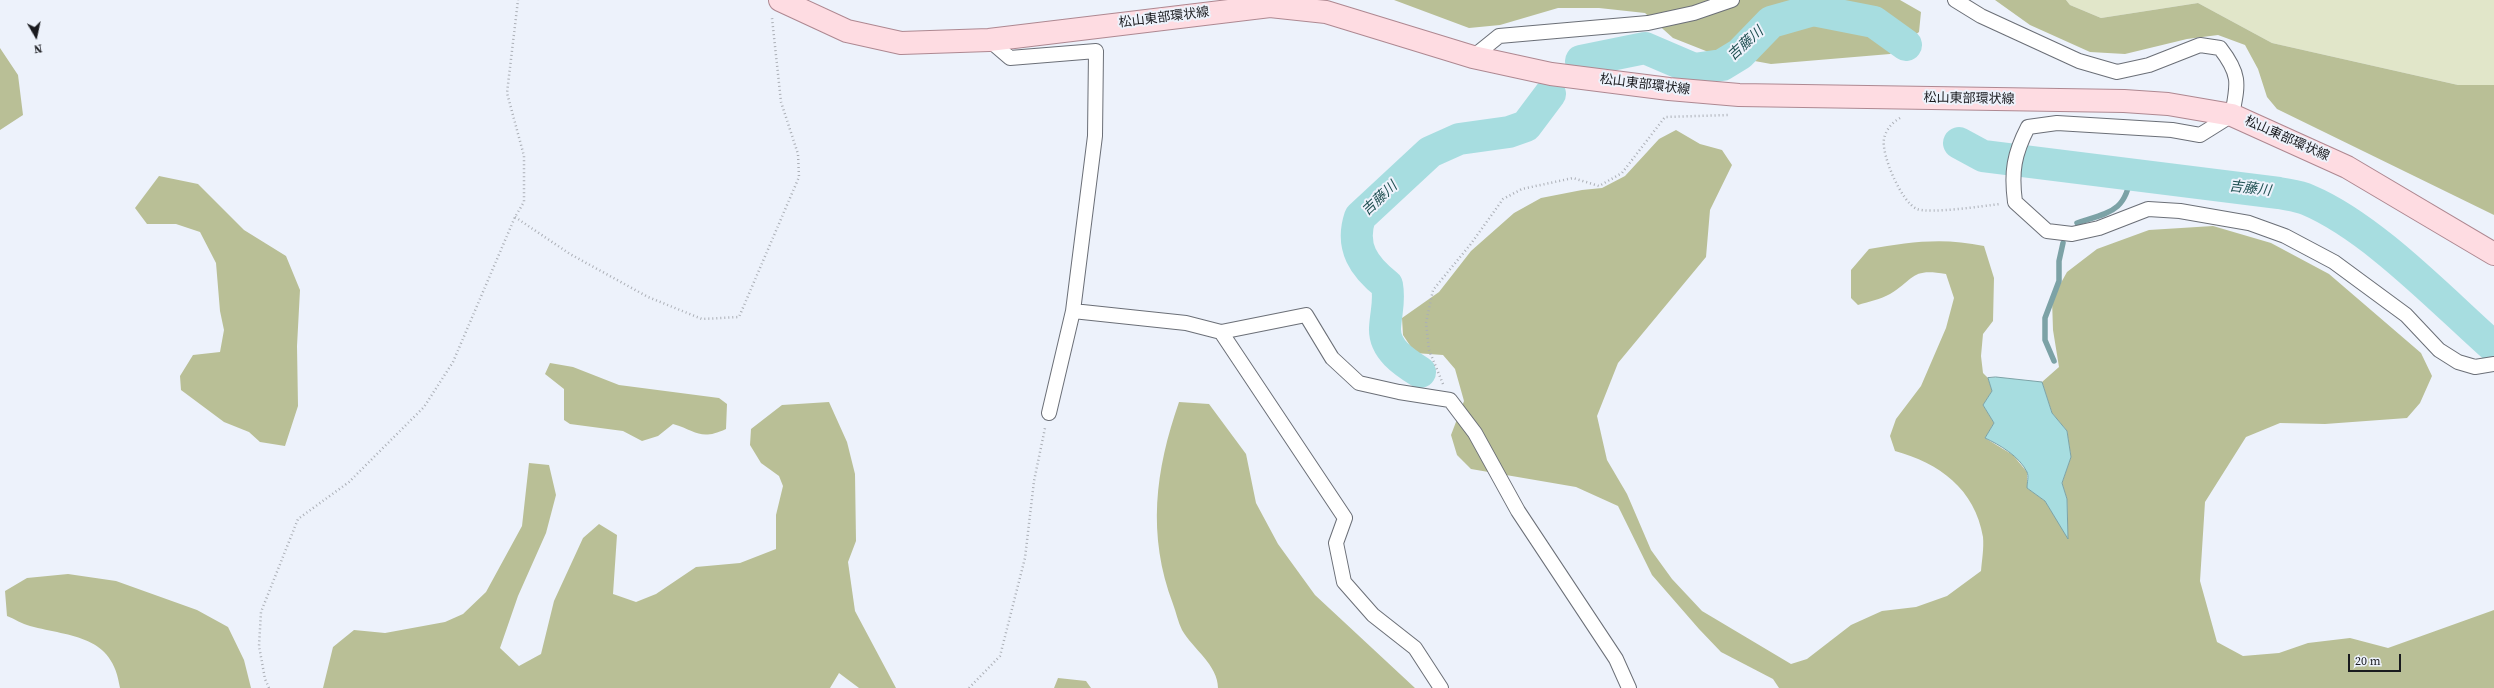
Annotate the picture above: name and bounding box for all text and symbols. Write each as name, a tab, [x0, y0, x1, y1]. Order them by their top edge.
street label: 松山東部環状線	[1118, 5, 1210, 31]
north arrow	[16, 16, 56, 56]
water label: 吉藤川	[1725, 24, 1767, 64]
text: N	[33, 40, 43, 56]
street label: 松山東部環状線	[1599, 72, 1691, 98]
street label: 松山東部環状線	[1923, 90, 2015, 108]
street label: 松山東部環状線	[2242, 113, 2332, 165]
water label: 吉藤川	[2228, 178, 2272, 200]
water label: 吉藤川	[1359, 179, 1401, 219]
scale bar	[2350, 646, 2403, 672]
text: 20 m	[2355, 653, 2381, 669]

